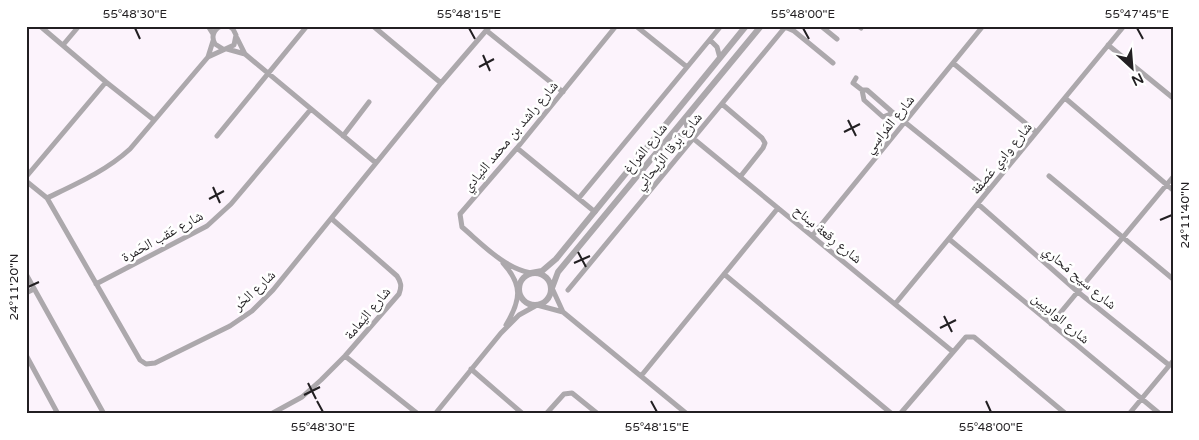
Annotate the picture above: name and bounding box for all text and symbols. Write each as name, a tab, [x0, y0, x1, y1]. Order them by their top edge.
text: 55°48'30"E	[103, 7, 167, 21]
text: 55°48'15"E	[437, 7, 501, 21]
text: 55°48'00"E	[771, 7, 835, 21]
text: 55°47'45"E	[1105, 7, 1169, 21]
north arrow	[1106, 42, 1156, 92]
text: N	[1129, 69, 1146, 89]
street label: شارع راشد بن محمد النيادي	[459, 77, 564, 197]
street label: شارع المَراسِي	[861, 92, 920, 159]
street label: شارع بَرقا الرِّيحانِي	[631, 109, 708, 195]
street label: شارع وادِي عَصفة	[967, 119, 1038, 199]
street label: شارع المَراغ	[620, 120, 672, 178]
text: 24°11'40"N	[1178, 182, 1192, 249]
street label: شارع رِقعة سِناح	[789, 202, 865, 269]
street label: شارع عَقب الحَمرة	[119, 207, 206, 267]
street label: شارع سيح مَحاري	[1038, 242, 1120, 315]
text: 24°11'20"N	[7, 254, 21, 321]
street label: شارع الحُر	[229, 267, 280, 316]
street label: شارع اليَمامة	[340, 283, 395, 344]
street label: شارع الوادِيين	[1028, 289, 1093, 348]
text: 55°48'30"E	[291, 420, 355, 434]
text: 55°48'15"E	[625, 420, 689, 434]
text: 55°48'00"E	[959, 420, 1023, 434]

